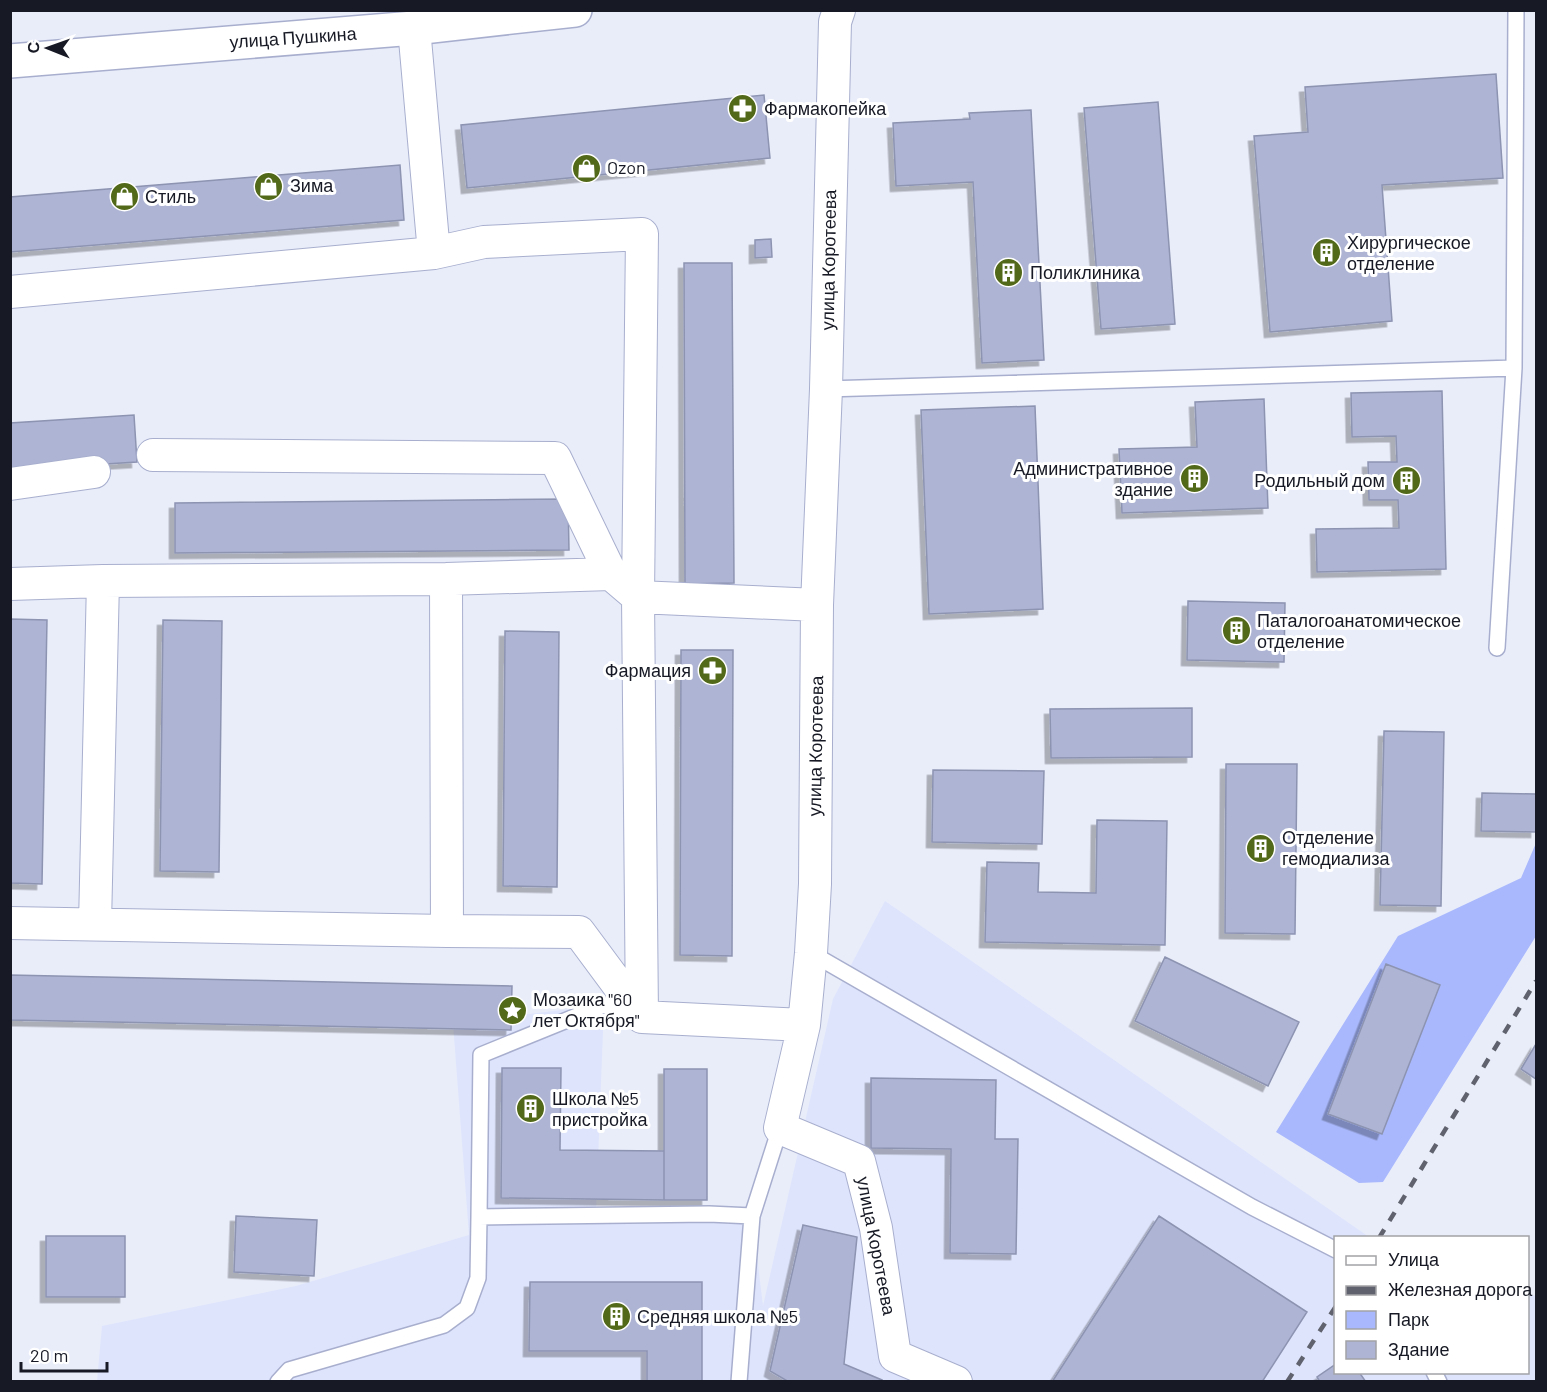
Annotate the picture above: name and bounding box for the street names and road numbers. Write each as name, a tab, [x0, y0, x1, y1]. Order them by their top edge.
street label: улица Пушкина	[229, 22, 358, 52]
street label: улица Коротеева	[816, 188, 840, 330]
street label: улица Коротеева	[803, 674, 827, 816]
street label: улица Коротеева	[853, 1175, 901, 1318]

